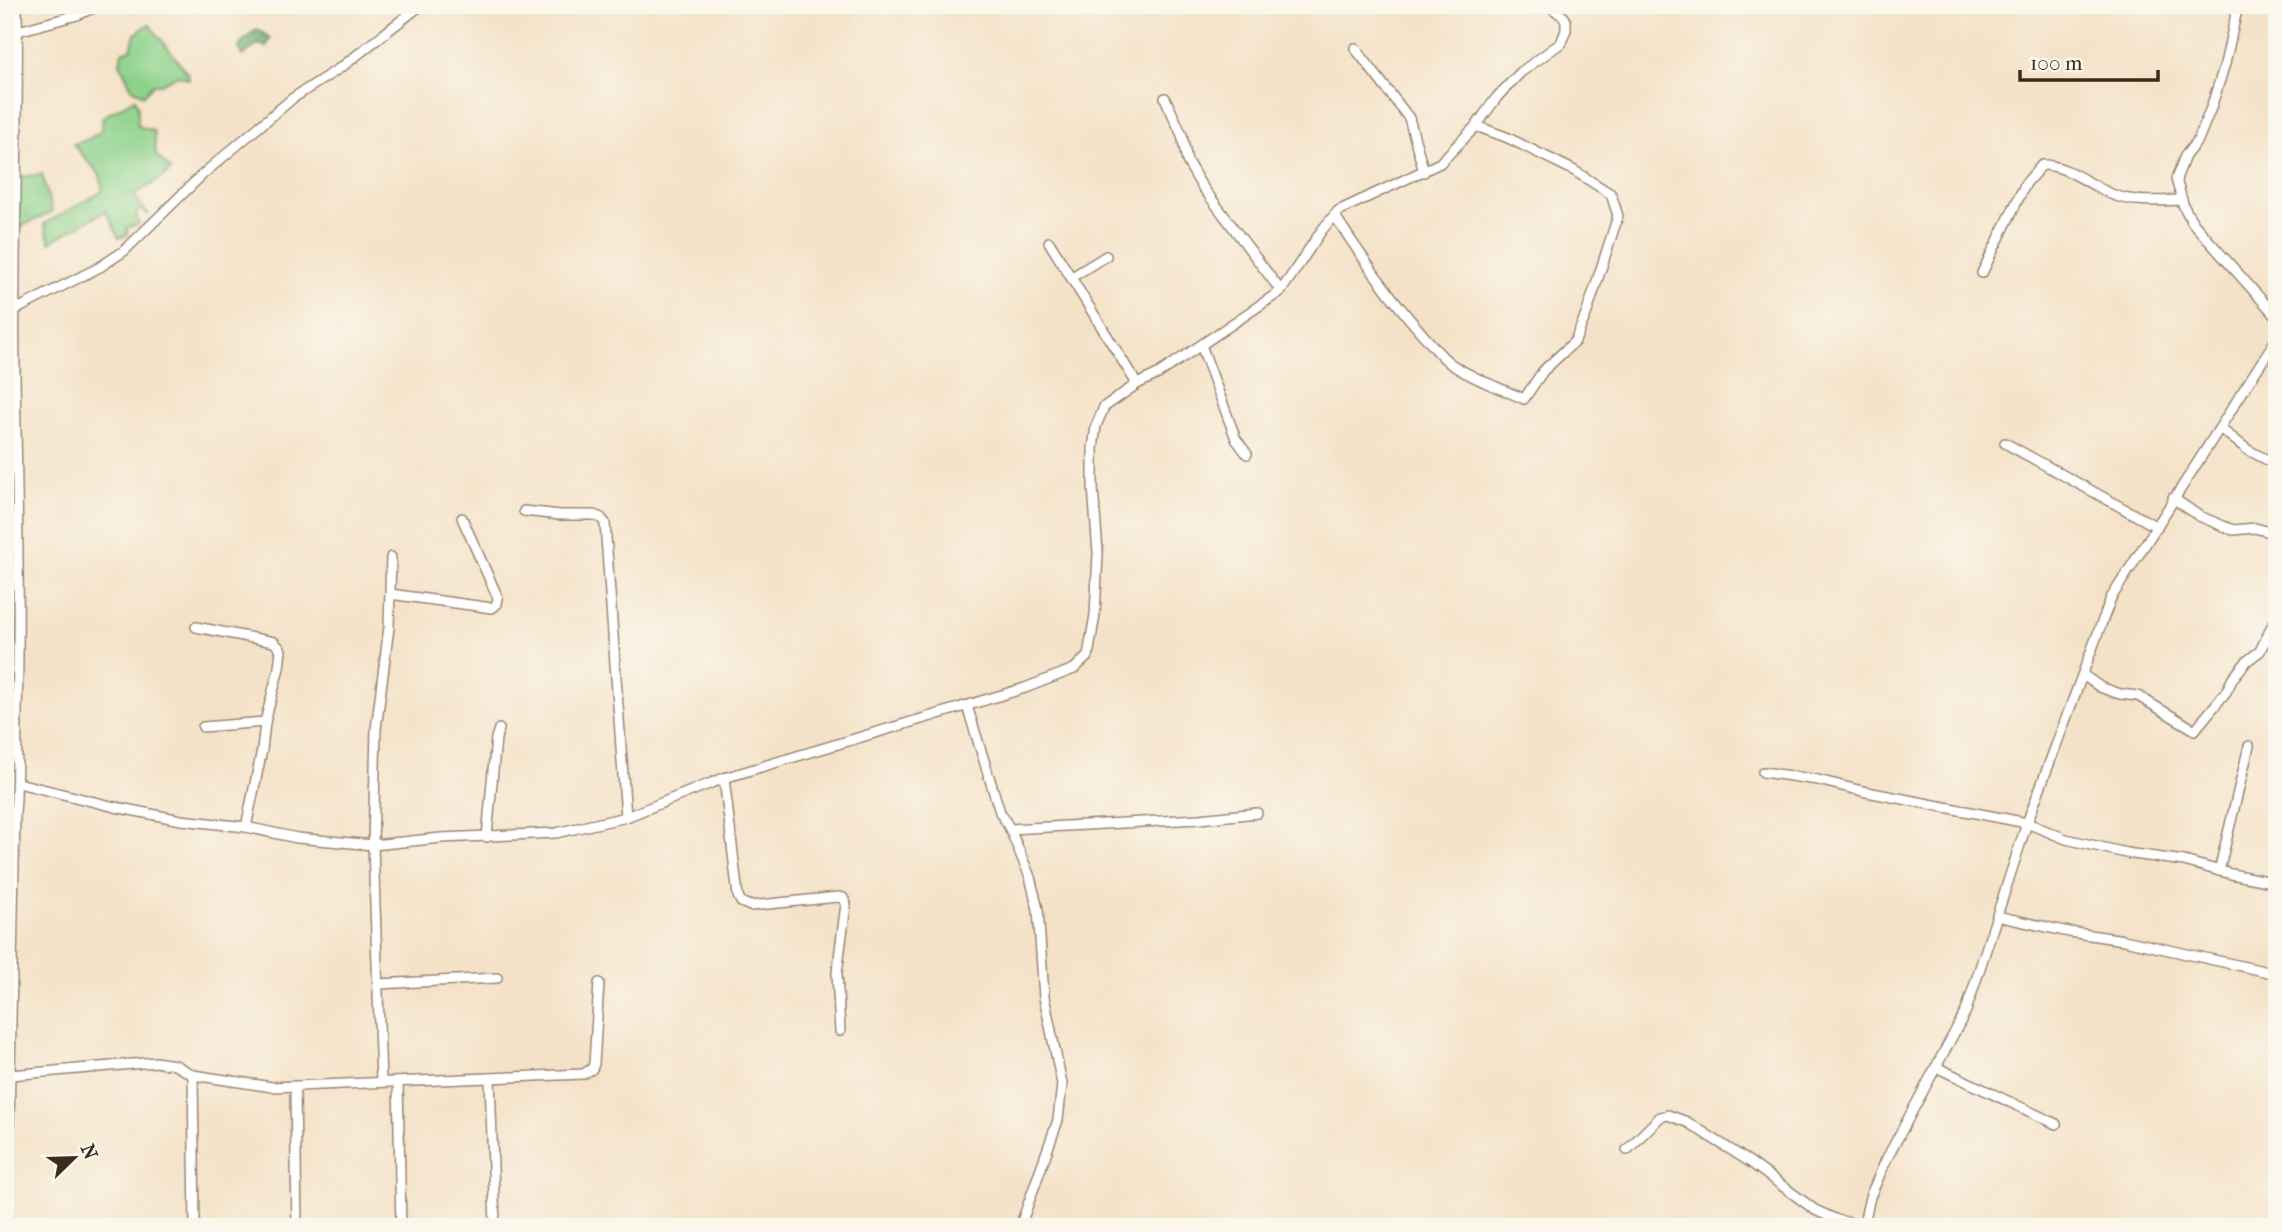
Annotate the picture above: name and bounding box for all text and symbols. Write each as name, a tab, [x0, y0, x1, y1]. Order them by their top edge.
scale bar	[2020, 38, 2158, 82]
text: 100 m	[2030, 51, 2083, 75]
north arrow	[38, 1124, 108, 1194]
text: N	[76, 1141, 102, 1163]

